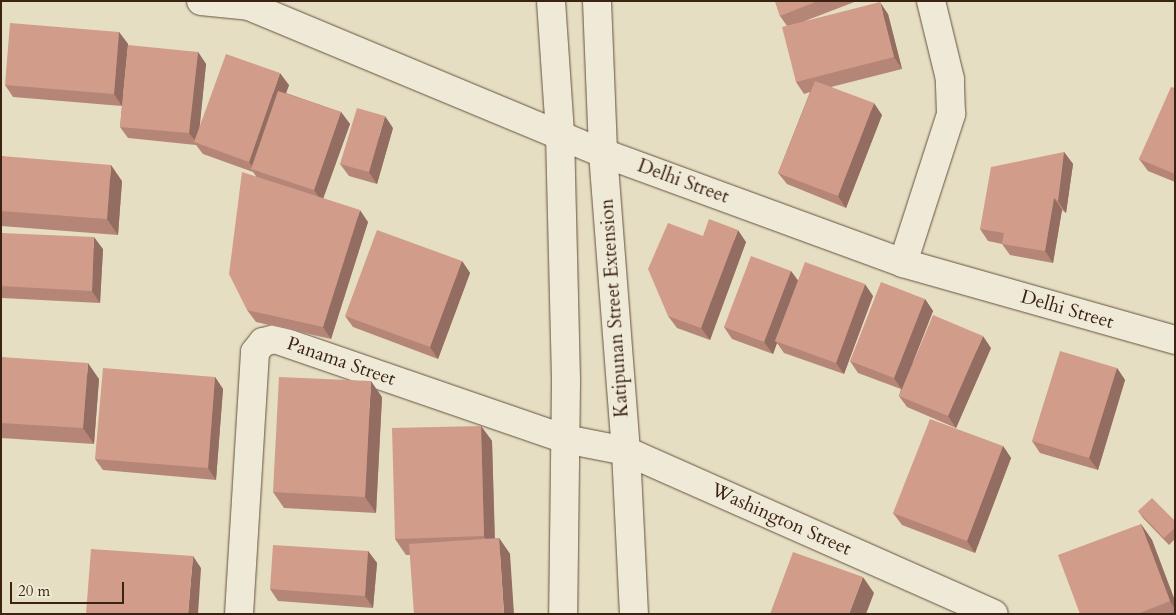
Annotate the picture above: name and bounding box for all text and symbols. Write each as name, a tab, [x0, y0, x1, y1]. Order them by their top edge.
street label: Delhi Street	[634, 155, 732, 209]
street label: Katipunan Street Extension	[596, 198, 634, 418]
street label: Delhi Street	[1018, 286, 1116, 334]
street label: Panama Street	[284, 333, 398, 391]
street label: Washington Street	[708, 479, 854, 561]
scale bar	[12, 572, 126, 604]
text: 20 m	[18, 581, 50, 601]

